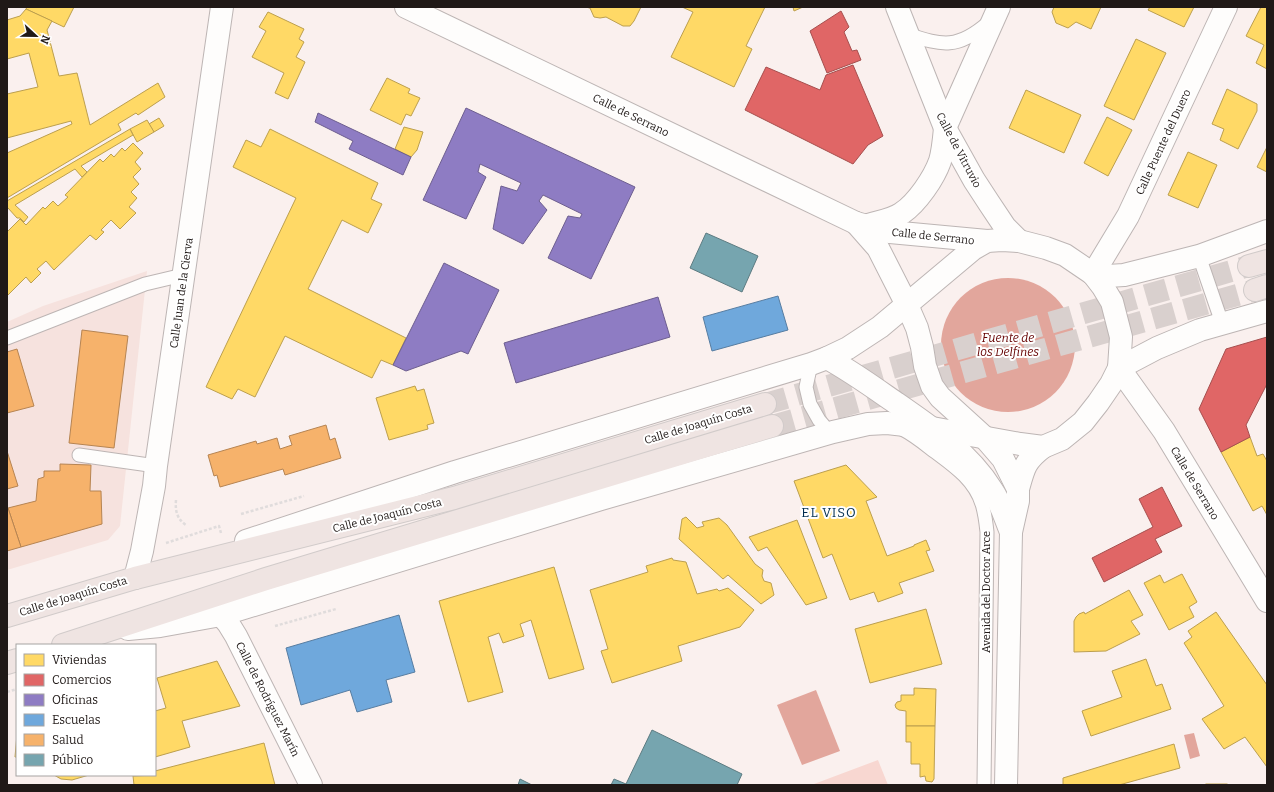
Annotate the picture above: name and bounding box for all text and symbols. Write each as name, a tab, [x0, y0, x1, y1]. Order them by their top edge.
north arrow	[16, 16, 56, 56]
text: N	[37, 33, 52, 46]
street label: Calle Puente del Duero	[1133, 87, 1194, 197]
street label: Calle de Serrano	[591, 91, 671, 140]
street label: Calle de Vitruvio	[933, 110, 984, 190]
street label: Calle de Serrano	[891, 226, 975, 247]
street label: Calle Juan de la Cierva	[167, 237, 196, 349]
water label: Fuente de los Delfines	[977, 331, 1039, 359]
street label: Calle de Joaquín Costa	[643, 402, 754, 447]
street label: Calle de Serrano	[1168, 444, 1222, 522]
street label: Calle de Joaquín Costa	[331, 496, 443, 535]
district label: EL VISO	[801, 505, 857, 520]
street label: Avenida del Doctor Arce	[980, 531, 993, 653]
street label: Calle de Joaquín Costa	[18, 574, 129, 619]
street label: Calle de Rodríguez Marín	[233, 640, 302, 759]
legend	[16, 644, 156, 776]
text: Viviendas	[52, 653, 107, 667]
text: Comercios	[52, 673, 112, 687]
text: Oficinas	[52, 693, 98, 707]
text: Escuelas	[52, 713, 101, 727]
text: Salud	[52, 733, 84, 747]
text: Público	[52, 753, 93, 767]

